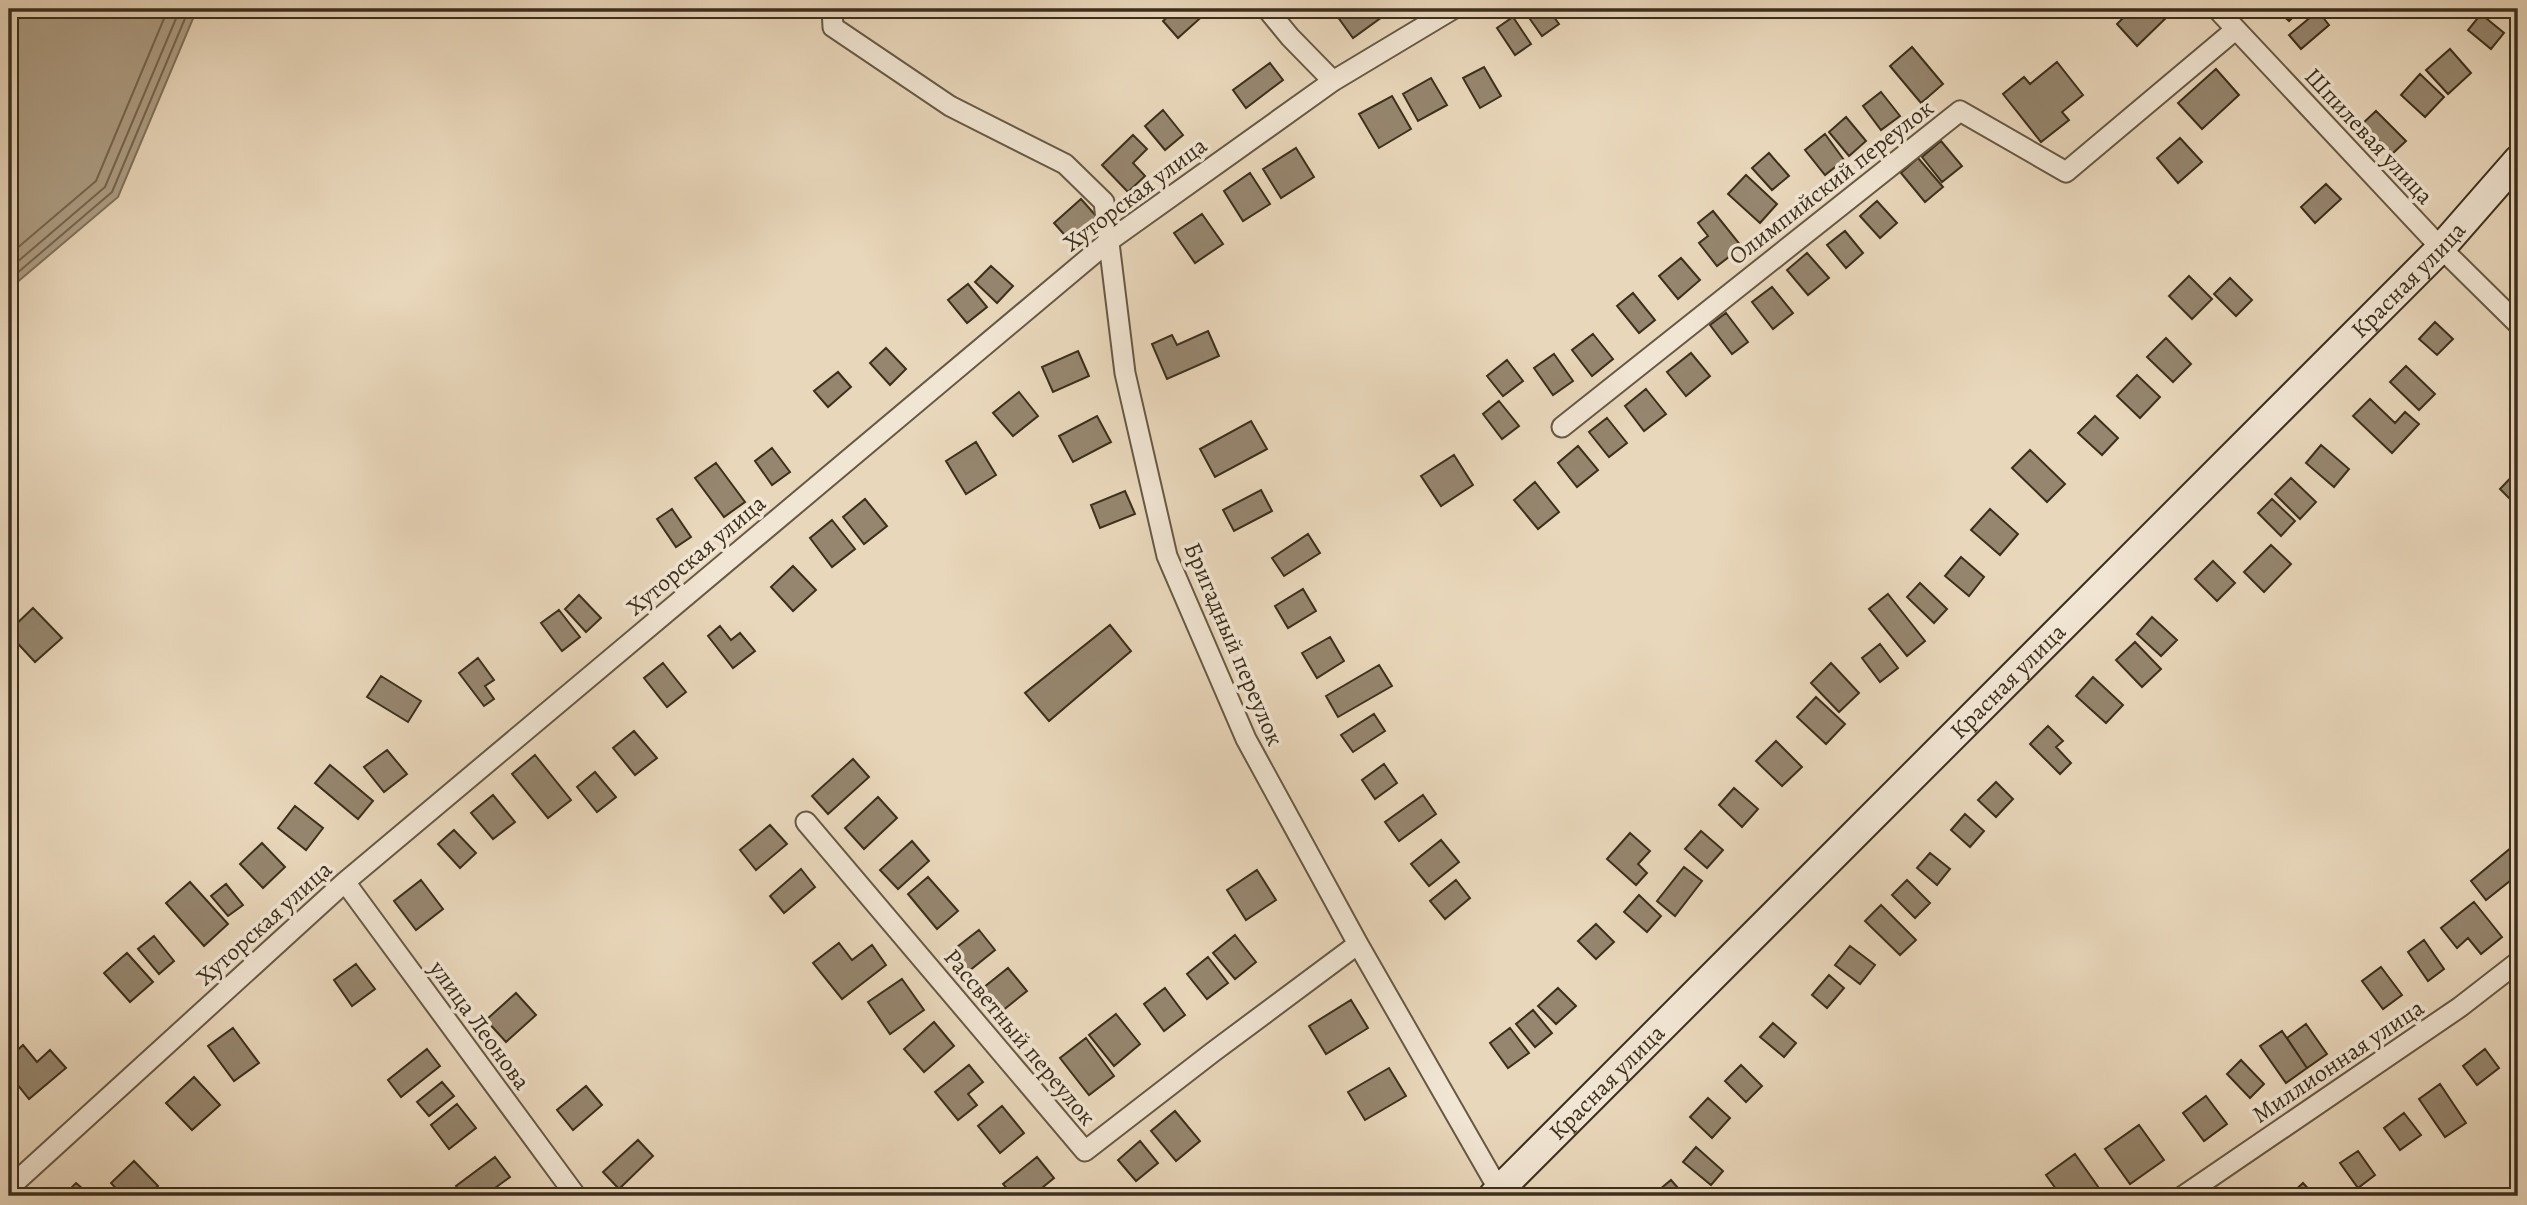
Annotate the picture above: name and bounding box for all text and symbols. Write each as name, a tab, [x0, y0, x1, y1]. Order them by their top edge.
street label: Шпилевая улица	[2297, 61, 2441, 211]
street label: Олимпийский переулок	[1722, 92, 1940, 272]
street label: Хуторская улица	[1057, 129, 1213, 259]
street label: Красная улица	[2344, 215, 2473, 345]
street label: Хуторская улица	[620, 487, 772, 623]
street label: Бригадный переулок	[1177, 537, 1291, 751]
street label: Красная улица	[1943, 616, 2073, 746]
street label: Хуторская улица	[189, 853, 339, 993]
street label: Рассветный переулок	[937, 942, 1103, 1132]
street label: улица Леонова	[422, 953, 538, 1096]
street label: Миллионная улица	[2246, 992, 2430, 1130]
street label: Красная улица	[1542, 1017, 1672, 1147]

